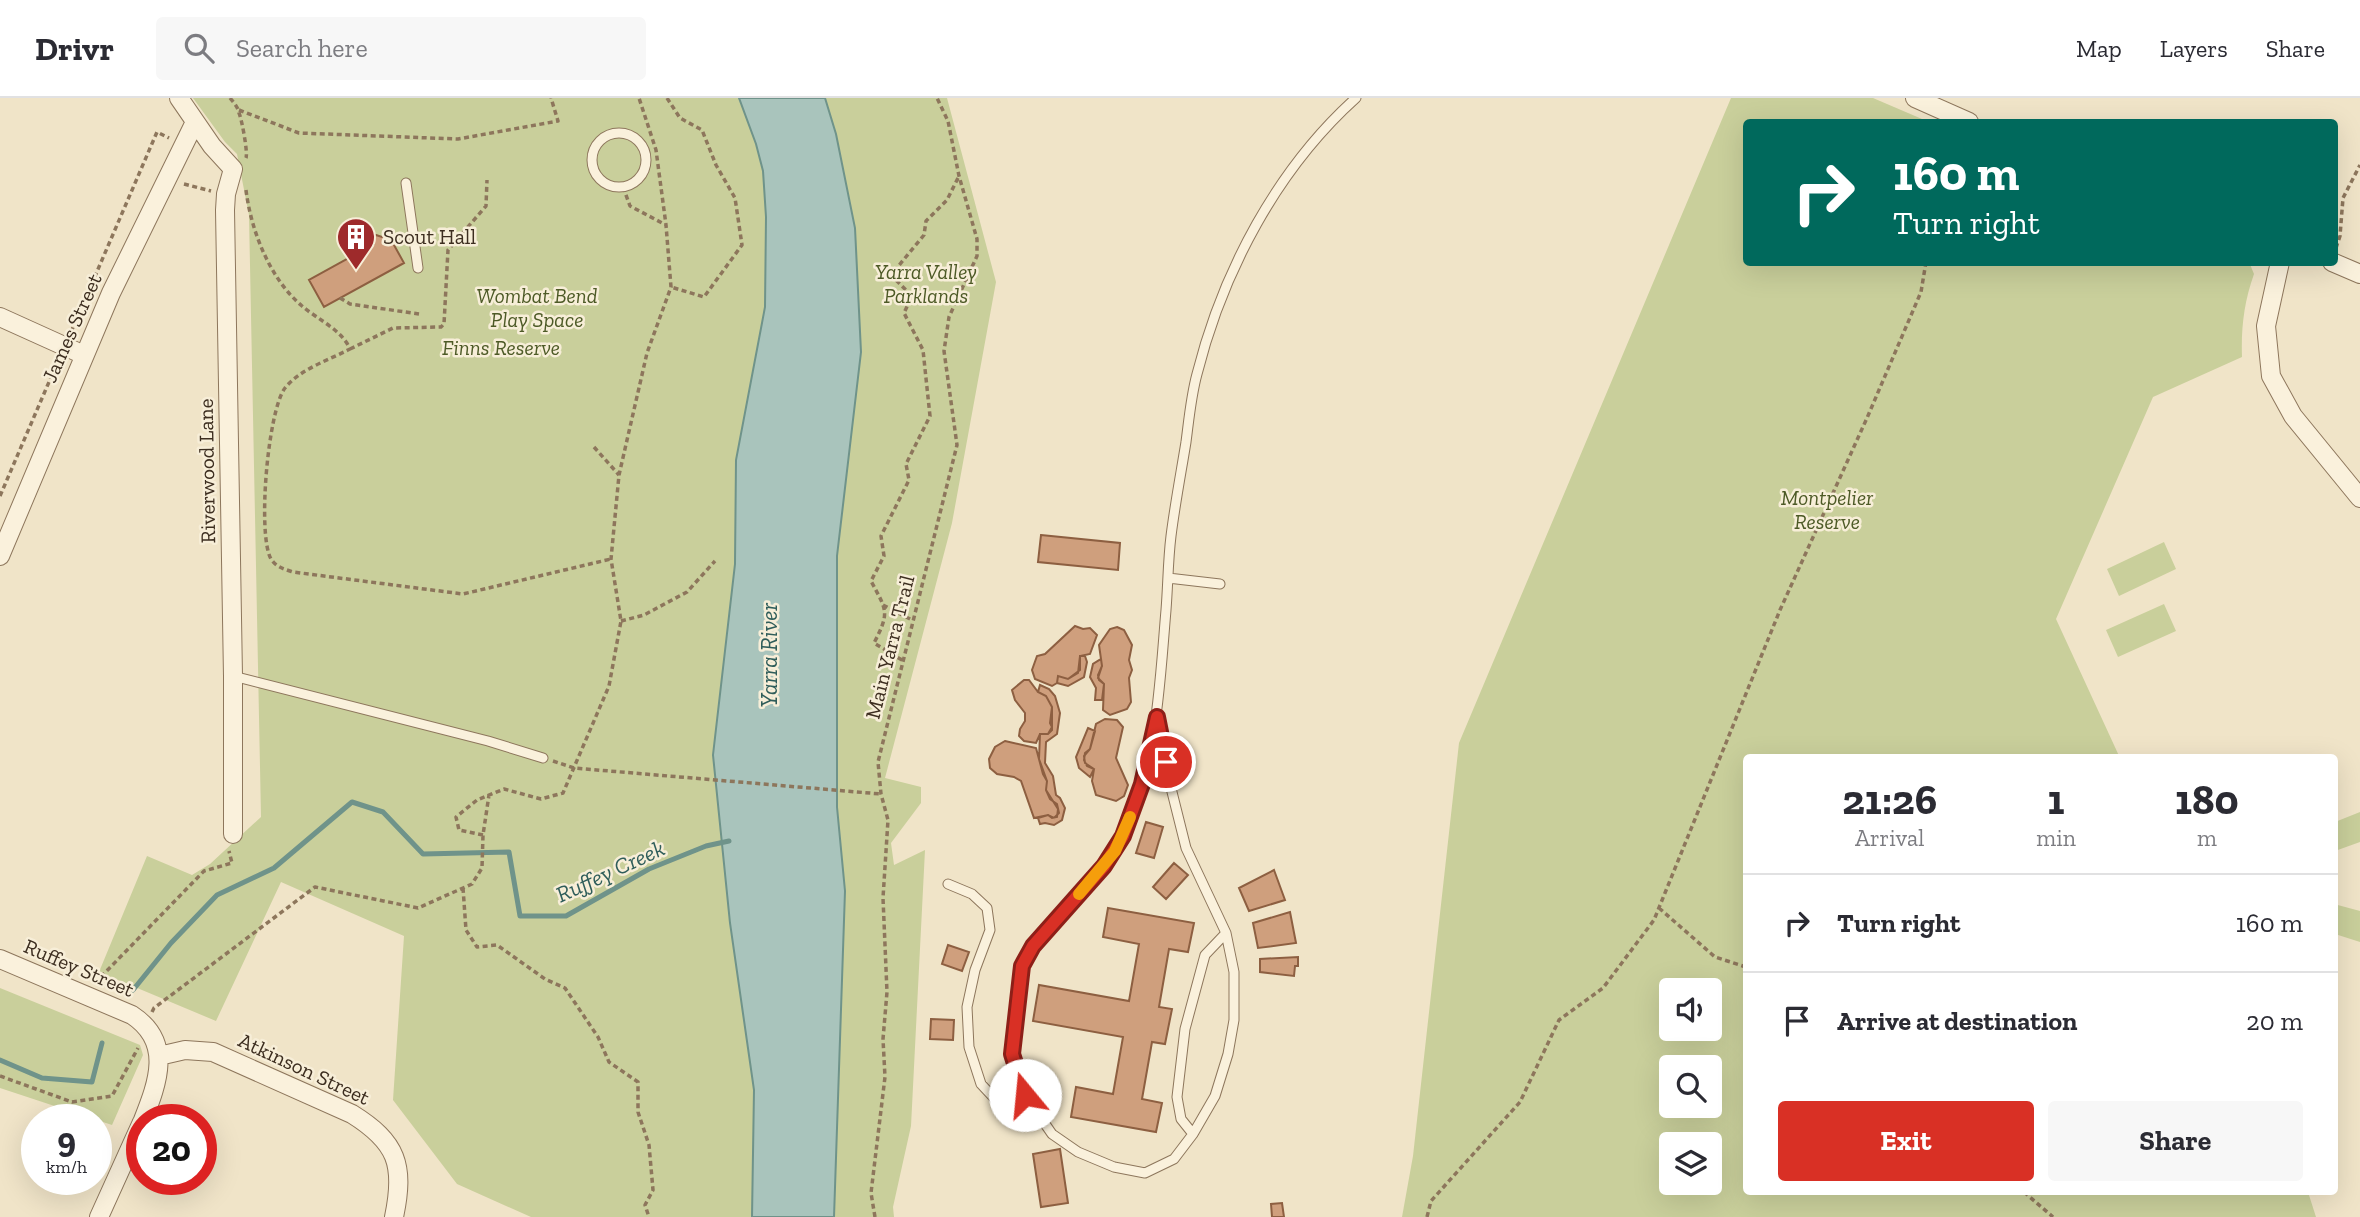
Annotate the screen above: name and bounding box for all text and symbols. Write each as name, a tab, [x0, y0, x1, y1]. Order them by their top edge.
search box	[156, 17, 646, 80]
text: Drivr	[35, 29, 114, 68]
icon: search	[180, 29, 218, 67]
text: Search here	[236, 32, 368, 64]
text: Map	[2076, 34, 2122, 63]
text: Layers	[2160, 34, 2228, 63]
text: Share	[2266, 34, 2325, 63]
text: 160 m	[1893, 144, 2019, 203]
icon: right	[1778, 147, 1869, 238]
text: Turn right	[1893, 204, 2040, 242]
building icon: Scout Hall	[335, 216, 377, 271]
place label: Scout Hall	[383, 224, 476, 249]
park label: Yarra Valley Parklands	[875, 259, 977, 308]
street label: James Street	[36, 269, 107, 386]
park label: Wombat Bend Play Space	[477, 283, 598, 332]
park label: Finns Reserve	[442, 335, 560, 360]
street label: Riverwood Lane	[193, 398, 220, 544]
park label: Montpelier Reserve	[1781, 485, 1874, 534]
street label: Main Yarra Trail	[860, 572, 920, 721]
water label: Yarra River	[755, 603, 783, 707]
pin	[1136, 732, 1196, 792]
icon: arrive	[1147, 743, 1185, 781]
text: 21:26	[1842, 774, 1937, 825]
text: 1	[2048, 774, 2065, 825]
text: 180	[2175, 774, 2239, 825]
text: Arrival	[1855, 824, 1924, 852]
text: min	[2036, 824, 2076, 852]
text: m	[2197, 824, 2217, 852]
water label: Ruffey Creek	[551, 834, 669, 908]
icon: right	[1778, 904, 1816, 942]
text: Turn right	[1837, 907, 1960, 939]
text: 160 m	[2236, 907, 2303, 939]
street label: Ruffey Street	[20, 933, 138, 1002]
map controls	[1659, 978, 1722, 1195]
button: sound	[1659, 978, 1722, 1041]
icon: arrive	[1778, 1002, 1816, 1040]
text: Arrive at destination	[1837, 1005, 2077, 1037]
text: 20 m	[2246, 1005, 2303, 1037]
street label: Atkinson Street	[235, 1027, 374, 1110]
button: search	[1659, 1055, 1722, 1118]
position arrow	[988, 1058, 1062, 1132]
button: Exit	[1778, 1101, 2034, 1181]
button: Share	[2048, 1101, 2303, 1181]
speed limit sign: 20	[126, 1104, 217, 1195]
text: 9	[57, 1119, 76, 1161]
button: layers	[1659, 1132, 1722, 1195]
text: km/h	[46, 1156, 87, 1178]

